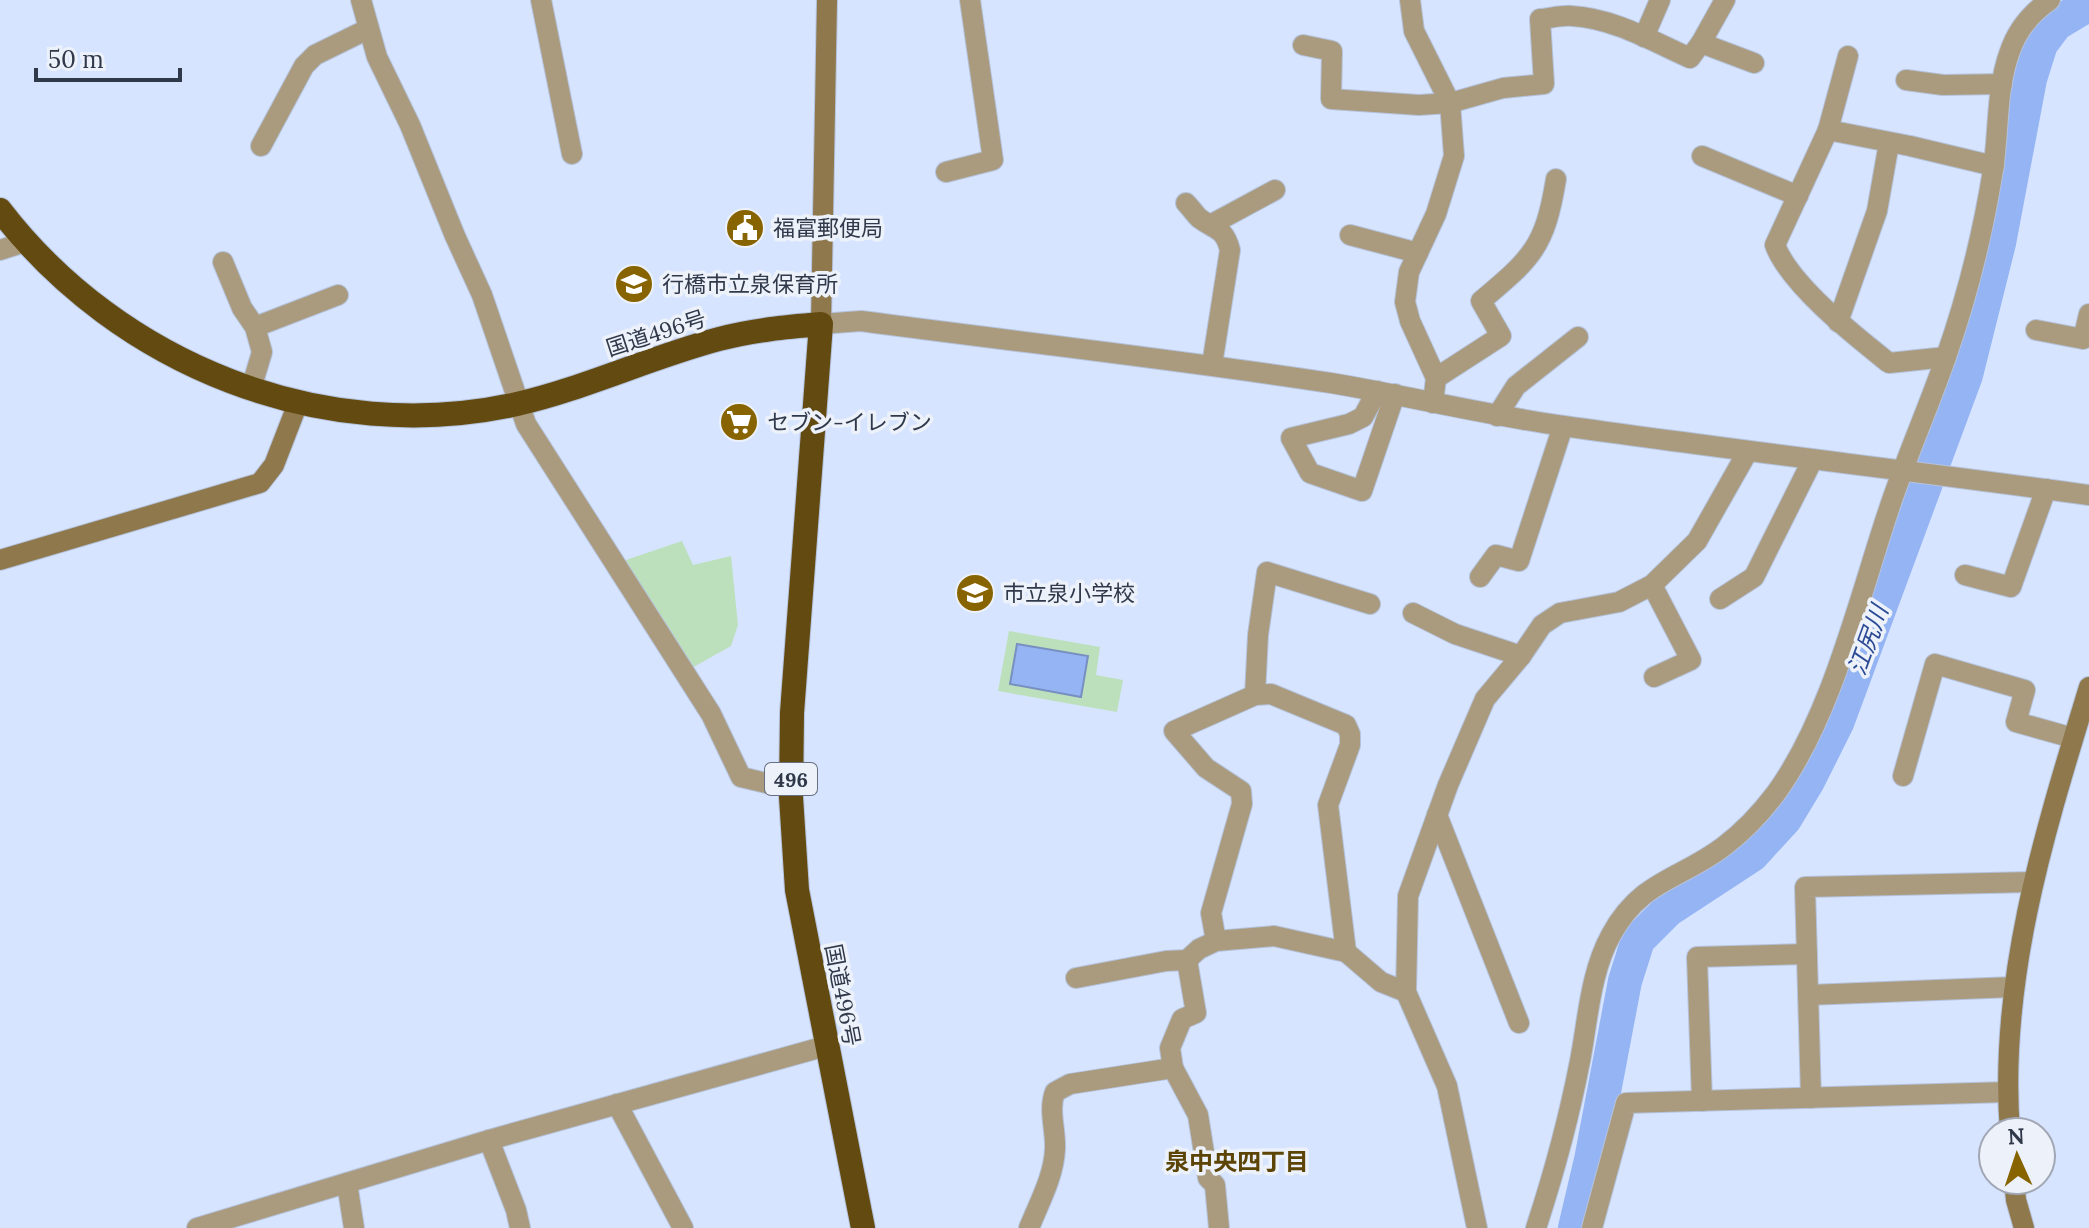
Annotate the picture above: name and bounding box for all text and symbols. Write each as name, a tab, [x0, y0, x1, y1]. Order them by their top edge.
scale bar	[36, 32, 180, 82]
text: 50 m	[48, 44, 104, 75]
public building icon: 福富郵便局	[724, 207, 766, 249]
place label: 福富郵便局	[773, 214, 883, 242]
school or university icon: 行橋市立泉保育所	[613, 263, 655, 305]
place label: 行橋市立泉保育所	[662, 270, 838, 298]
street label: 国道496号	[603, 304, 709, 362]
supermarket icon: セブン-イレブン	[718, 401, 760, 443]
place label: セブン-イレブン	[767, 408, 932, 436]
school or university icon: 市立泉小学校	[954, 572, 996, 614]
place label: 市立泉小学校	[1003, 579, 1135, 607]
water label: 江尻川	[1841, 598, 1896, 679]
road number: 496	[765, 763, 817, 795]
street label: 国道496号	[819, 942, 867, 1048]
north arrow	[1977, 1116, 2057, 1196]
text: N	[2007, 1122, 2025, 1150]
district label: 泉中央四丁目	[1165, 1146, 1309, 1177]

